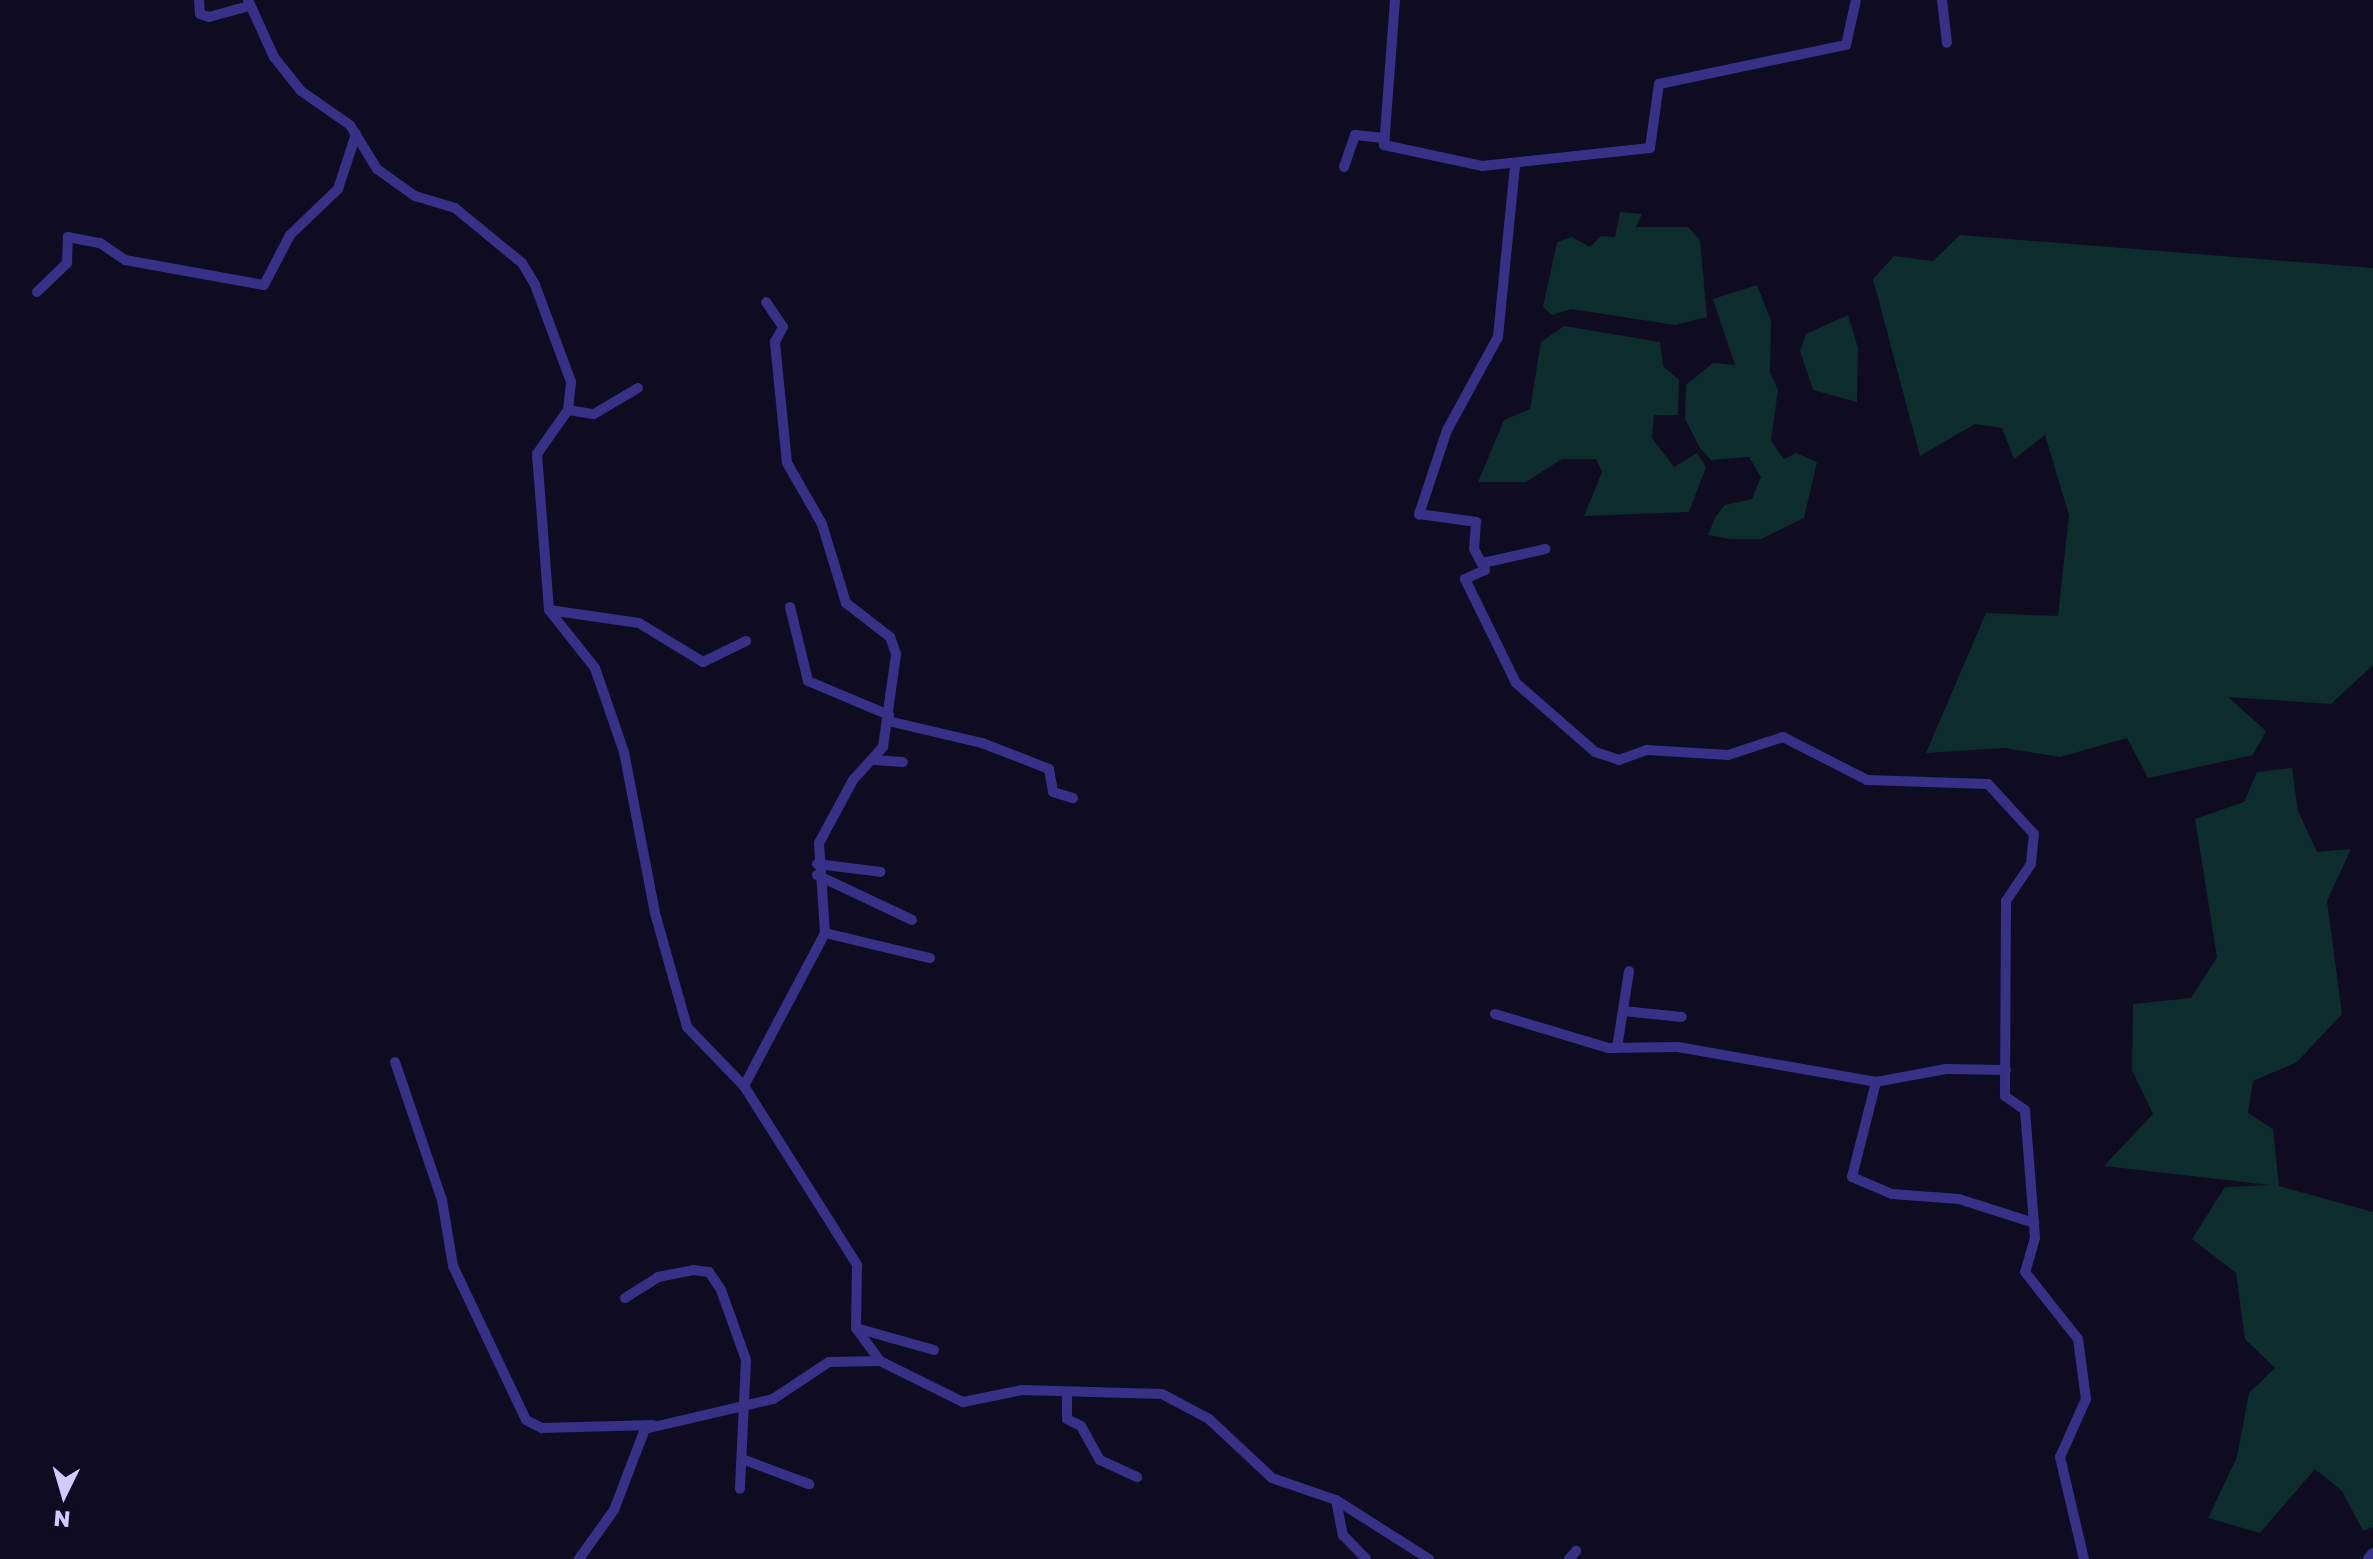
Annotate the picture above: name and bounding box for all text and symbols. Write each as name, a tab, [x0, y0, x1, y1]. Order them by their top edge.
north arrow	[24, 1455, 104, 1535]
text: N	[52, 1505, 71, 1534]

